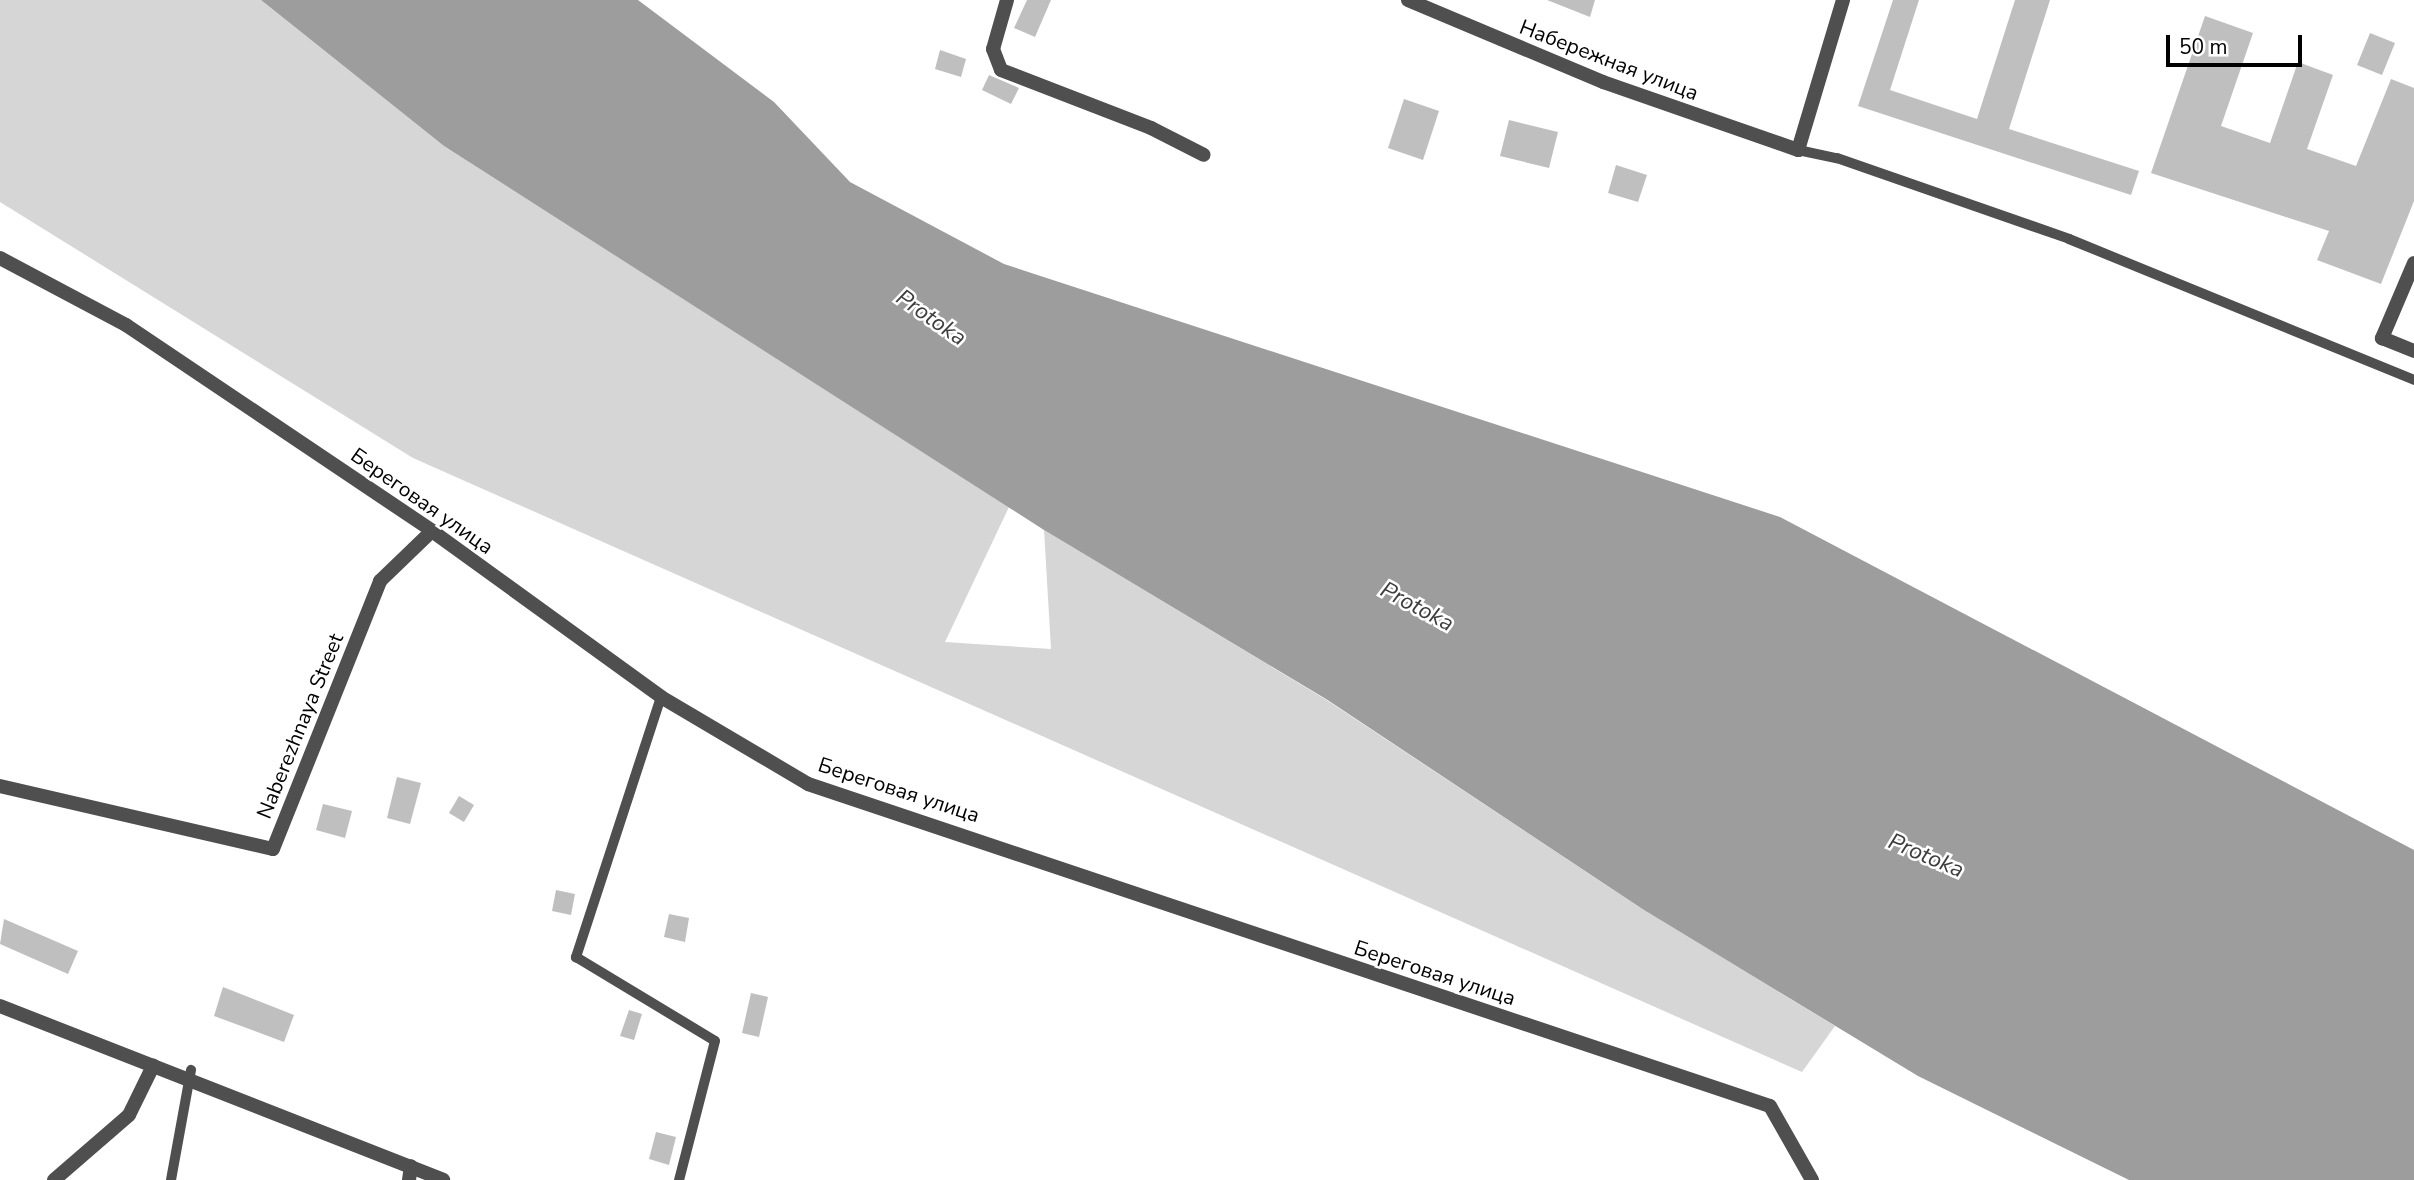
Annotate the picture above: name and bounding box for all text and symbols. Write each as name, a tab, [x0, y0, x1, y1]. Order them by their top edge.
street label: Набережная улица	[1516, 14, 1702, 106]
scale bar	[2169, 21, 2306, 65]
text: 50 m	[2179, 33, 2228, 61]
water label: Protoka	[891, 284, 971, 352]
street label: Береговая улица	[346, 442, 498, 560]
water label: Protoka	[1375, 576, 1459, 638]
street label: Naberezhnaya Street	[251, 630, 349, 822]
street label: Береговая улица	[815, 752, 983, 828]
water label: Protoka	[1884, 828, 1968, 884]
street label: Береговая улица	[1351, 935, 1519, 1011]

